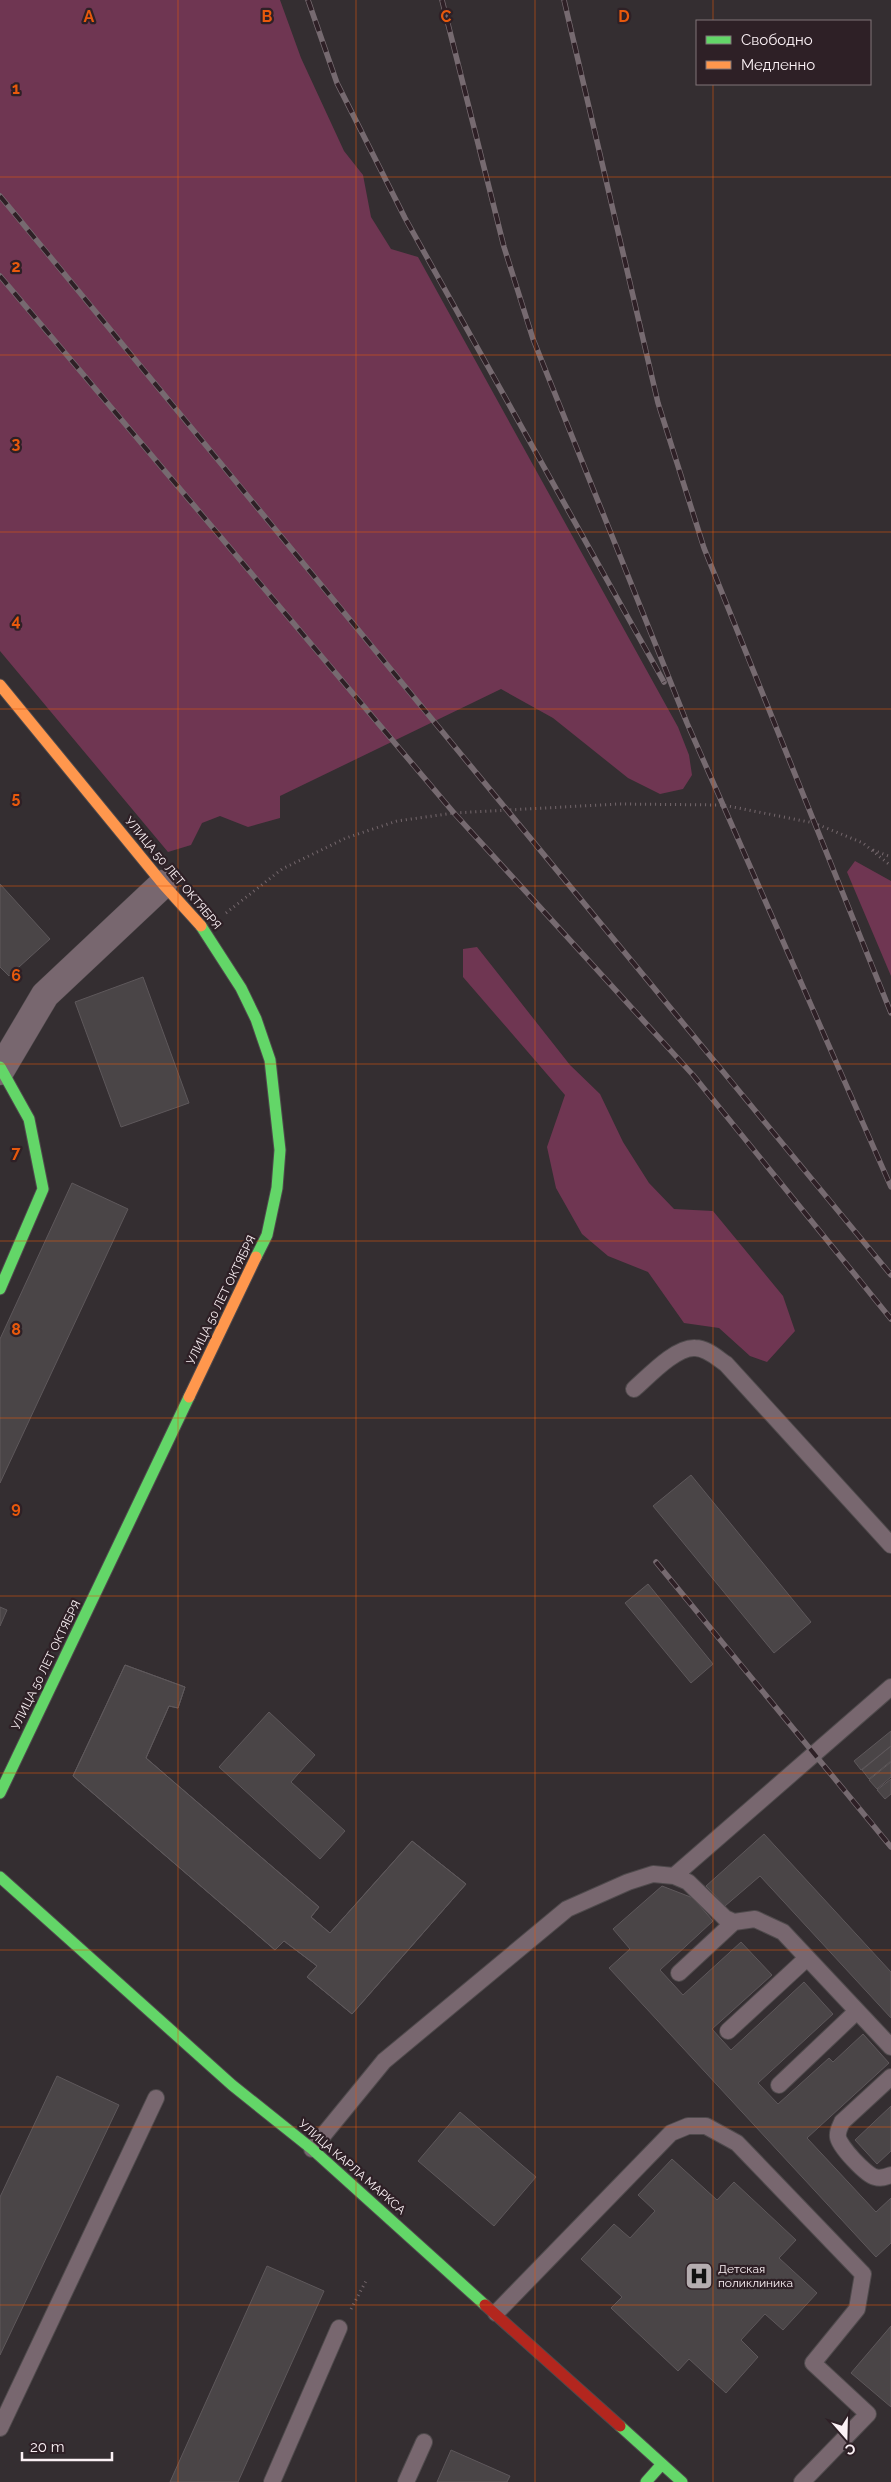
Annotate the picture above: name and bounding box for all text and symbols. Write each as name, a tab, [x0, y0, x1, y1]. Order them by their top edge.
text: A	[84, 7, 95, 26]
text: B	[262, 7, 273, 26]
text: C	[441, 7, 452, 26]
text: D	[618, 7, 630, 26]
legend	[696, 20, 871, 85]
text: Свободно	[741, 31, 813, 49]
text: Медленно	[741, 56, 815, 74]
text: 1	[12, 79, 20, 98]
text: 2	[11, 257, 21, 276]
text: 3	[12, 434, 21, 453]
text: 4	[11, 611, 21, 630]
text: 5	[12, 788, 21, 807]
street label: УЛИЦА 50 ЛЕТ ОКТЯБРЯ	[122, 814, 224, 932]
text: 6	[11, 966, 21, 985]
text: 7	[12, 1143, 21, 1162]
street label: УЛИЦА 50 ЛЕТ ОКТЯБРЯ	[184, 1233, 258, 1367]
text: 8	[11, 1320, 21, 1339]
text: 9	[11, 1498, 21, 1517]
street label: УЛИЦА 50 ЛЕТ ОКТЯБРЯ	[9, 1598, 83, 1732]
street label: УЛИЦА КАРЛА МАРКСА	[296, 2117, 408, 2217]
hospital icon: Детская поликлиника	[684, 2261, 714, 2291]
place label: Детская поликлиника	[718, 2262, 793, 2290]
north arrow	[821, 2412, 871, 2462]
scale bar	[22, 2430, 112, 2462]
text: 20 m	[30, 2438, 65, 2456]
text: С	[843, 2440, 858, 2459]

